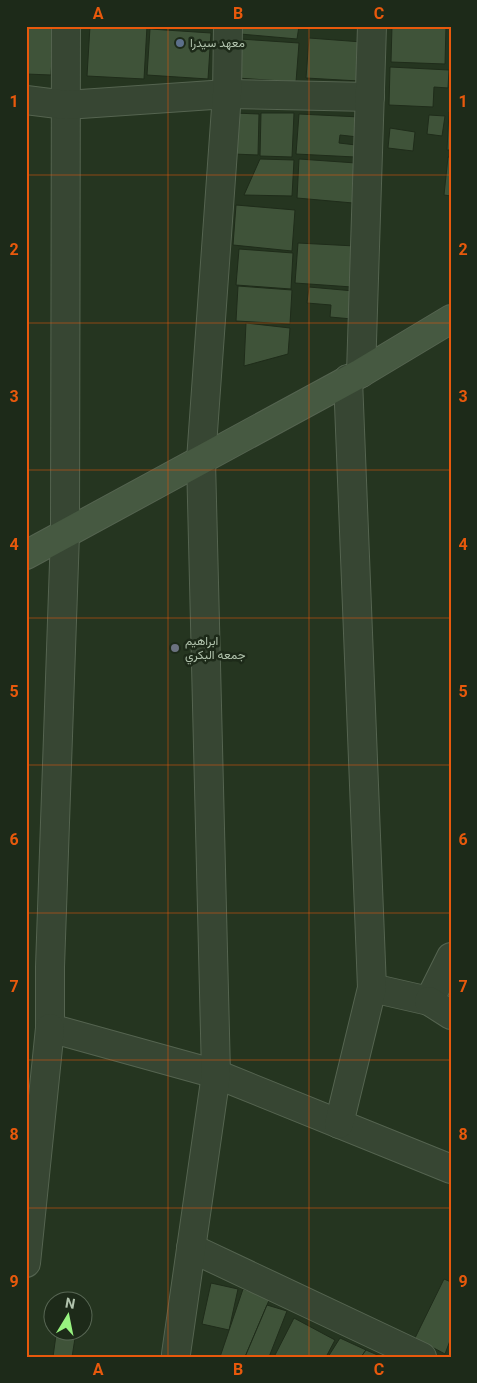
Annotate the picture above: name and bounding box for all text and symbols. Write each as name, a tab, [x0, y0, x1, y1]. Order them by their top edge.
text: A	[93, 4, 104, 23]
text: B	[233, 4, 243, 23]
text: C	[374, 4, 384, 23]
place label: معهد سيدرا	[190, 36, 245, 51]
marker: معهد سيدرا	[174, 37, 186, 49]
text: 1	[9, 92, 19, 111]
text: 1	[458, 92, 468, 111]
text: 2	[9, 240, 19, 259]
text: 2	[458, 240, 468, 259]
text: 3	[9, 387, 19, 406]
text: 3	[458, 387, 468, 406]
text: 4	[9, 535, 19, 554]
text: 4	[458, 535, 468, 554]
place label: ابراهيم جمعه البكري	[185, 634, 246, 665]
marker: ابراهيم جمعه البكري	[169, 642, 181, 654]
text: 5	[9, 682, 19, 701]
text: 5	[458, 682, 468, 701]
text: 6	[9, 830, 19, 849]
text: 6	[458, 830, 468, 849]
text: 7	[9, 977, 19, 996]
text: 7	[458, 977, 468, 996]
text: 8	[9, 1125, 19, 1144]
text: 8	[458, 1125, 468, 1144]
text: 9	[9, 1272, 19, 1291]
text: 9	[458, 1272, 468, 1291]
north arrow	[42, 1290, 92, 1340]
text: N	[64, 1294, 77, 1312]
text: A	[93, 1360, 104, 1379]
text: B	[233, 1360, 243, 1379]
text: C	[374, 1360, 384, 1379]

